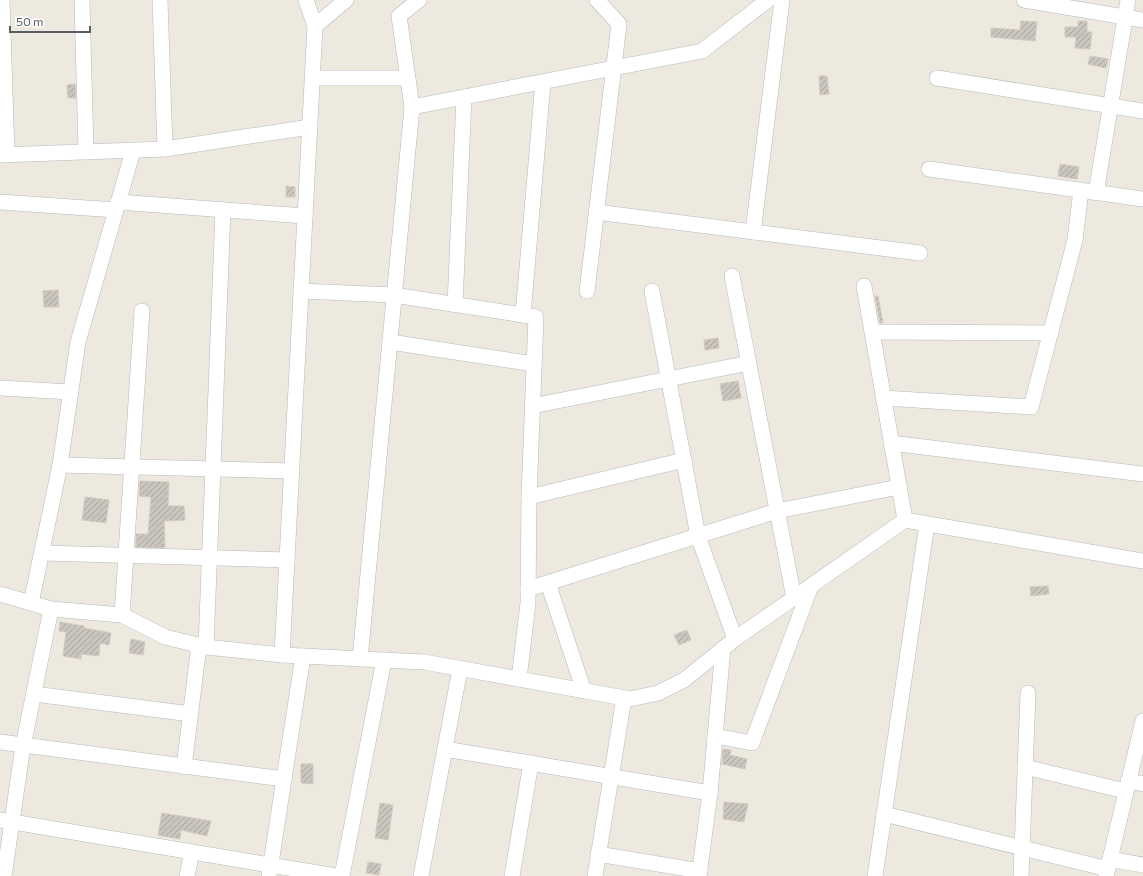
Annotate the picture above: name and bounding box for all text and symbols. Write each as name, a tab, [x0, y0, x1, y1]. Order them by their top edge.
scale bar	[10, 8, 90, 34]
text: 50 m	[16, 14, 44, 28]

